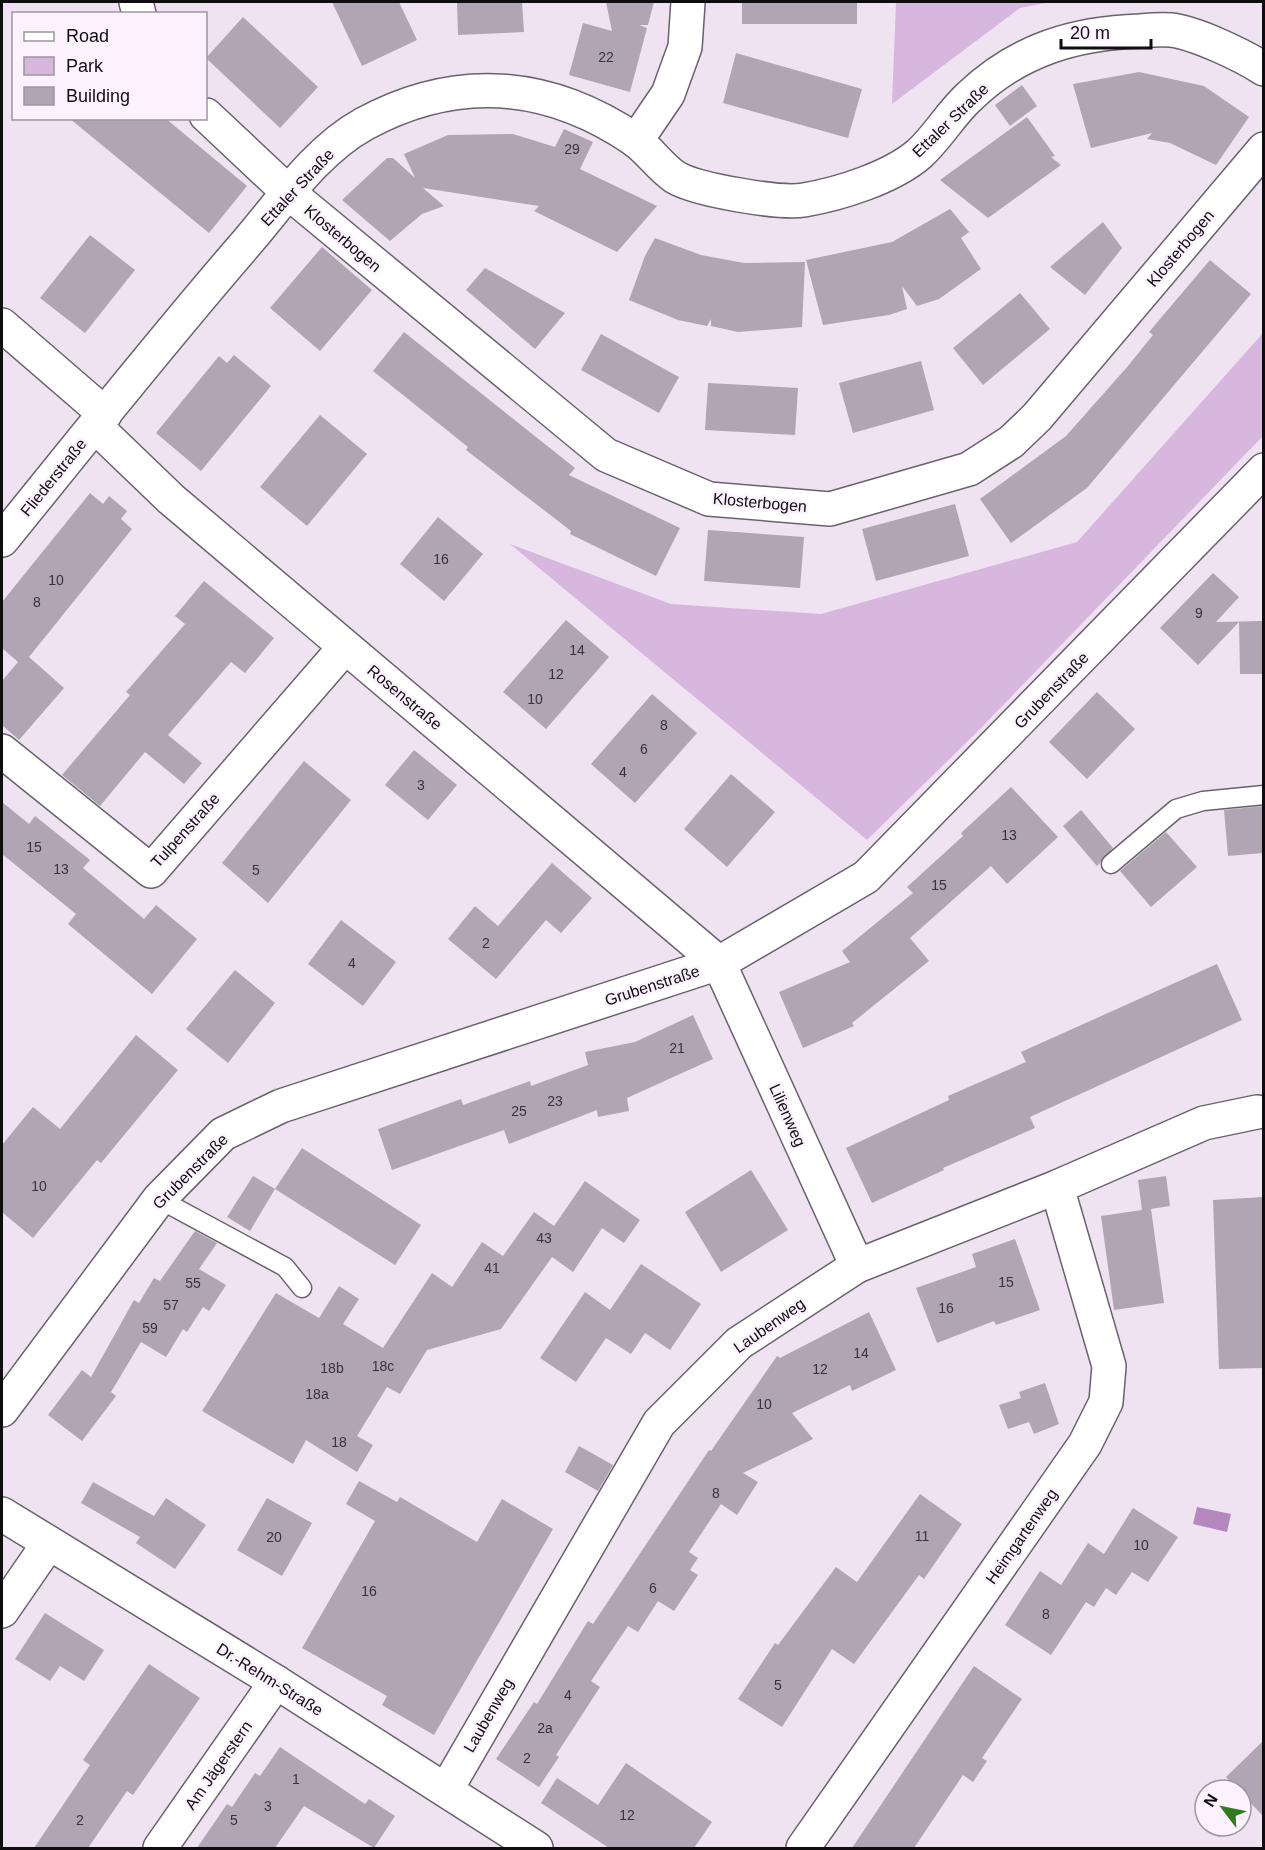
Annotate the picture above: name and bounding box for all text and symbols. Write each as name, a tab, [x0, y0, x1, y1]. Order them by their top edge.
legend	[12, 12, 207, 120]
scale bar	[1061, 12, 1151, 50]
text: 20 m	[1070, 23, 1110, 43]
text: Road	[66, 26, 109, 46]
house number: 22	[598, 49, 614, 65]
text: Park	[66, 56, 104, 76]
street label: Ettaler Straße	[909, 80, 992, 161]
text: Building	[66, 86, 130, 106]
house number: 29	[564, 141, 580, 157]
street label: Ettaler Straße	[257, 145, 337, 229]
street label: Klosterbogen	[301, 202, 384, 275]
street label: Klosterbogen	[1144, 207, 1217, 290]
street label: Fliederstraße	[17, 435, 90, 519]
street label: Klosterbogen	[712, 490, 808, 515]
house number: 16	[433, 551, 449, 567]
house number: 10	[48, 572, 64, 588]
house number: 8	[33, 594, 41, 610]
house number: 9	[1195, 605, 1203, 621]
house number: 14	[569, 642, 585, 658]
street label: Grubenstraße	[1011, 649, 1092, 732]
street label: Rosenstraße	[364, 661, 445, 733]
house number: 12	[548, 666, 564, 682]
house number: 10	[527, 691, 543, 707]
house number: 8	[660, 717, 668, 733]
house number: 6	[640, 741, 648, 757]
house number: 4	[619, 764, 627, 780]
house number: 3	[417, 777, 425, 793]
street label: Tulpenstraße	[148, 790, 223, 871]
house number: 13	[1001, 827, 1017, 843]
house number: 15	[26, 839, 42, 855]
house number: 13	[53, 861, 69, 877]
house number: 5	[252, 862, 260, 878]
house number: 15	[931, 877, 947, 893]
house number: 2	[482, 935, 490, 951]
house number: 4	[348, 955, 356, 971]
street label: Grubenstraße	[603, 962, 702, 1009]
house number: 21	[669, 1040, 685, 1056]
street label: Lilienweg	[766, 1081, 809, 1149]
house number: 23	[547, 1093, 563, 1109]
house number: 25	[511, 1103, 527, 1119]
street label: Grubenstraße	[149, 1130, 231, 1212]
house number: 10	[31, 1178, 47, 1194]
house number: 43	[536, 1230, 552, 1246]
house number: 41	[484, 1260, 500, 1276]
house number: 15	[998, 1274, 1014, 1290]
house number: 55	[185, 1275, 201, 1291]
street label: Laubenweg	[731, 1295, 808, 1356]
house number: 57	[163, 1297, 179, 1313]
house number: 16	[938, 1300, 954, 1316]
house number: 59	[142, 1320, 158, 1336]
house number: 14	[853, 1345, 869, 1361]
house number: 18c	[372, 1358, 394, 1374]
house number: 18b	[320, 1360, 344, 1376]
house number: 12	[812, 1361, 828, 1377]
house number: 18a	[305, 1386, 329, 1402]
house number: 10	[756, 1396, 772, 1412]
house number: 18	[331, 1434, 347, 1450]
house number: 8	[712, 1485, 720, 1501]
street label: Heimgartenweg	[982, 1486, 1061, 1587]
house number: 11	[915, 1528, 929, 1544]
house number: 20	[266, 1529, 282, 1545]
house number: 10	[1133, 1537, 1149, 1553]
house number: 6	[649, 1580, 657, 1596]
house number: 16	[361, 1583, 377, 1599]
house number: 8	[1042, 1606, 1050, 1622]
street label: Dr.-Rehm-Straße	[214, 1640, 326, 1719]
street label: Laubenweg	[460, 1675, 516, 1755]
house number: 5	[774, 1677, 782, 1693]
house number: 4	[564, 1687, 572, 1703]
street label: Am Jägerstern	[182, 1718, 255, 1813]
house number: 2a	[537, 1720, 553, 1736]
house number: 2	[523, 1750, 531, 1766]
house number: 1	[292, 1771, 300, 1787]
north arrow	[1193, 1778, 1253, 1838]
text: N	[1200, 1791, 1221, 1810]
house number: 3	[264, 1798, 272, 1814]
house number: 12	[619, 1807, 635, 1823]
house number: 2	[76, 1812, 84, 1828]
house number: 5	[230, 1812, 238, 1828]

